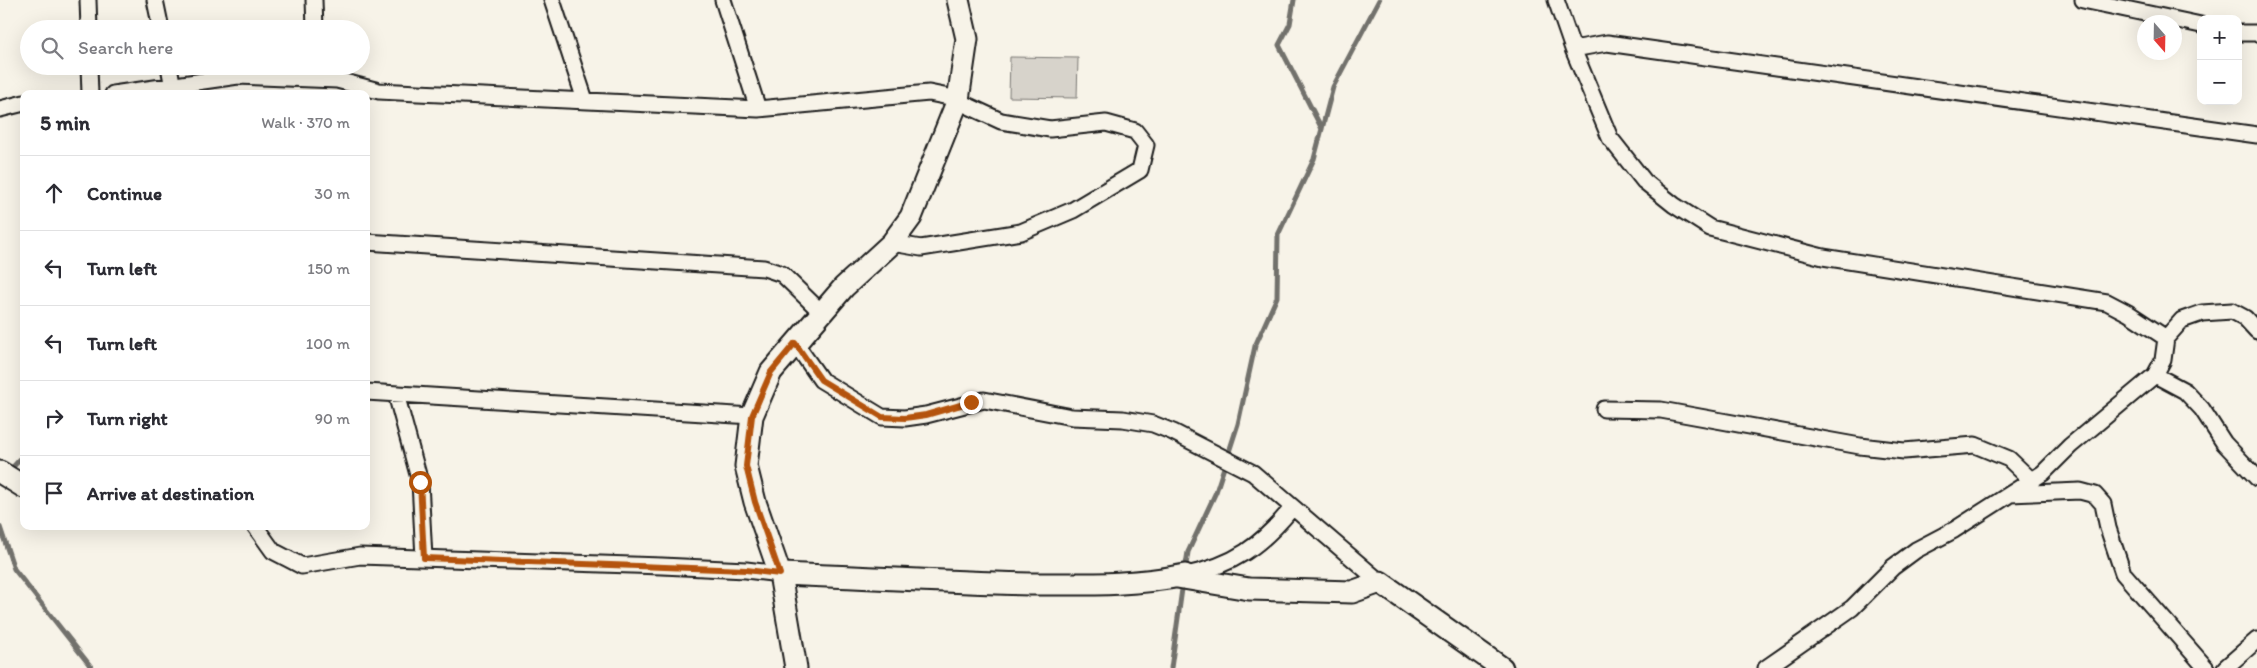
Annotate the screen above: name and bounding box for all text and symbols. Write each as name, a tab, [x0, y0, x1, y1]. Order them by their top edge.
north arrow	[2137, 15, 2182, 60]
map controls	[2197, 15, 2242, 105]
button: +	[2197, 15, 2242, 60]
search box	[20, 20, 370, 75]
icon: search	[38, 34, 66, 62]
text: Search here	[78, 36, 173, 59]
button: −	[2197, 60, 2242, 105]
text: 5 min	[40, 110, 90, 135]
text: Walk · 370 m	[261, 113, 350, 132]
icon: ahead	[40, 179, 68, 207]
text: Continue	[87, 182, 162, 205]
text: 30 m	[314, 184, 350, 203]
icon: left	[40, 254, 68, 282]
text: Turn left	[87, 257, 157, 280]
text: 150 m	[307, 259, 350, 278]
icon: left	[40, 329, 68, 357]
text: Turn left	[87, 332, 157, 355]
text: 100 m	[306, 334, 350, 353]
route end	[960, 391, 983, 414]
icon: right	[40, 404, 68, 432]
text: Turn right	[87, 407, 168, 430]
text: 90 m	[315, 409, 350, 428]
route start	[409, 471, 432, 494]
icon: arrive	[40, 479, 68, 507]
text: Arrive at destination	[87, 482, 254, 505]

